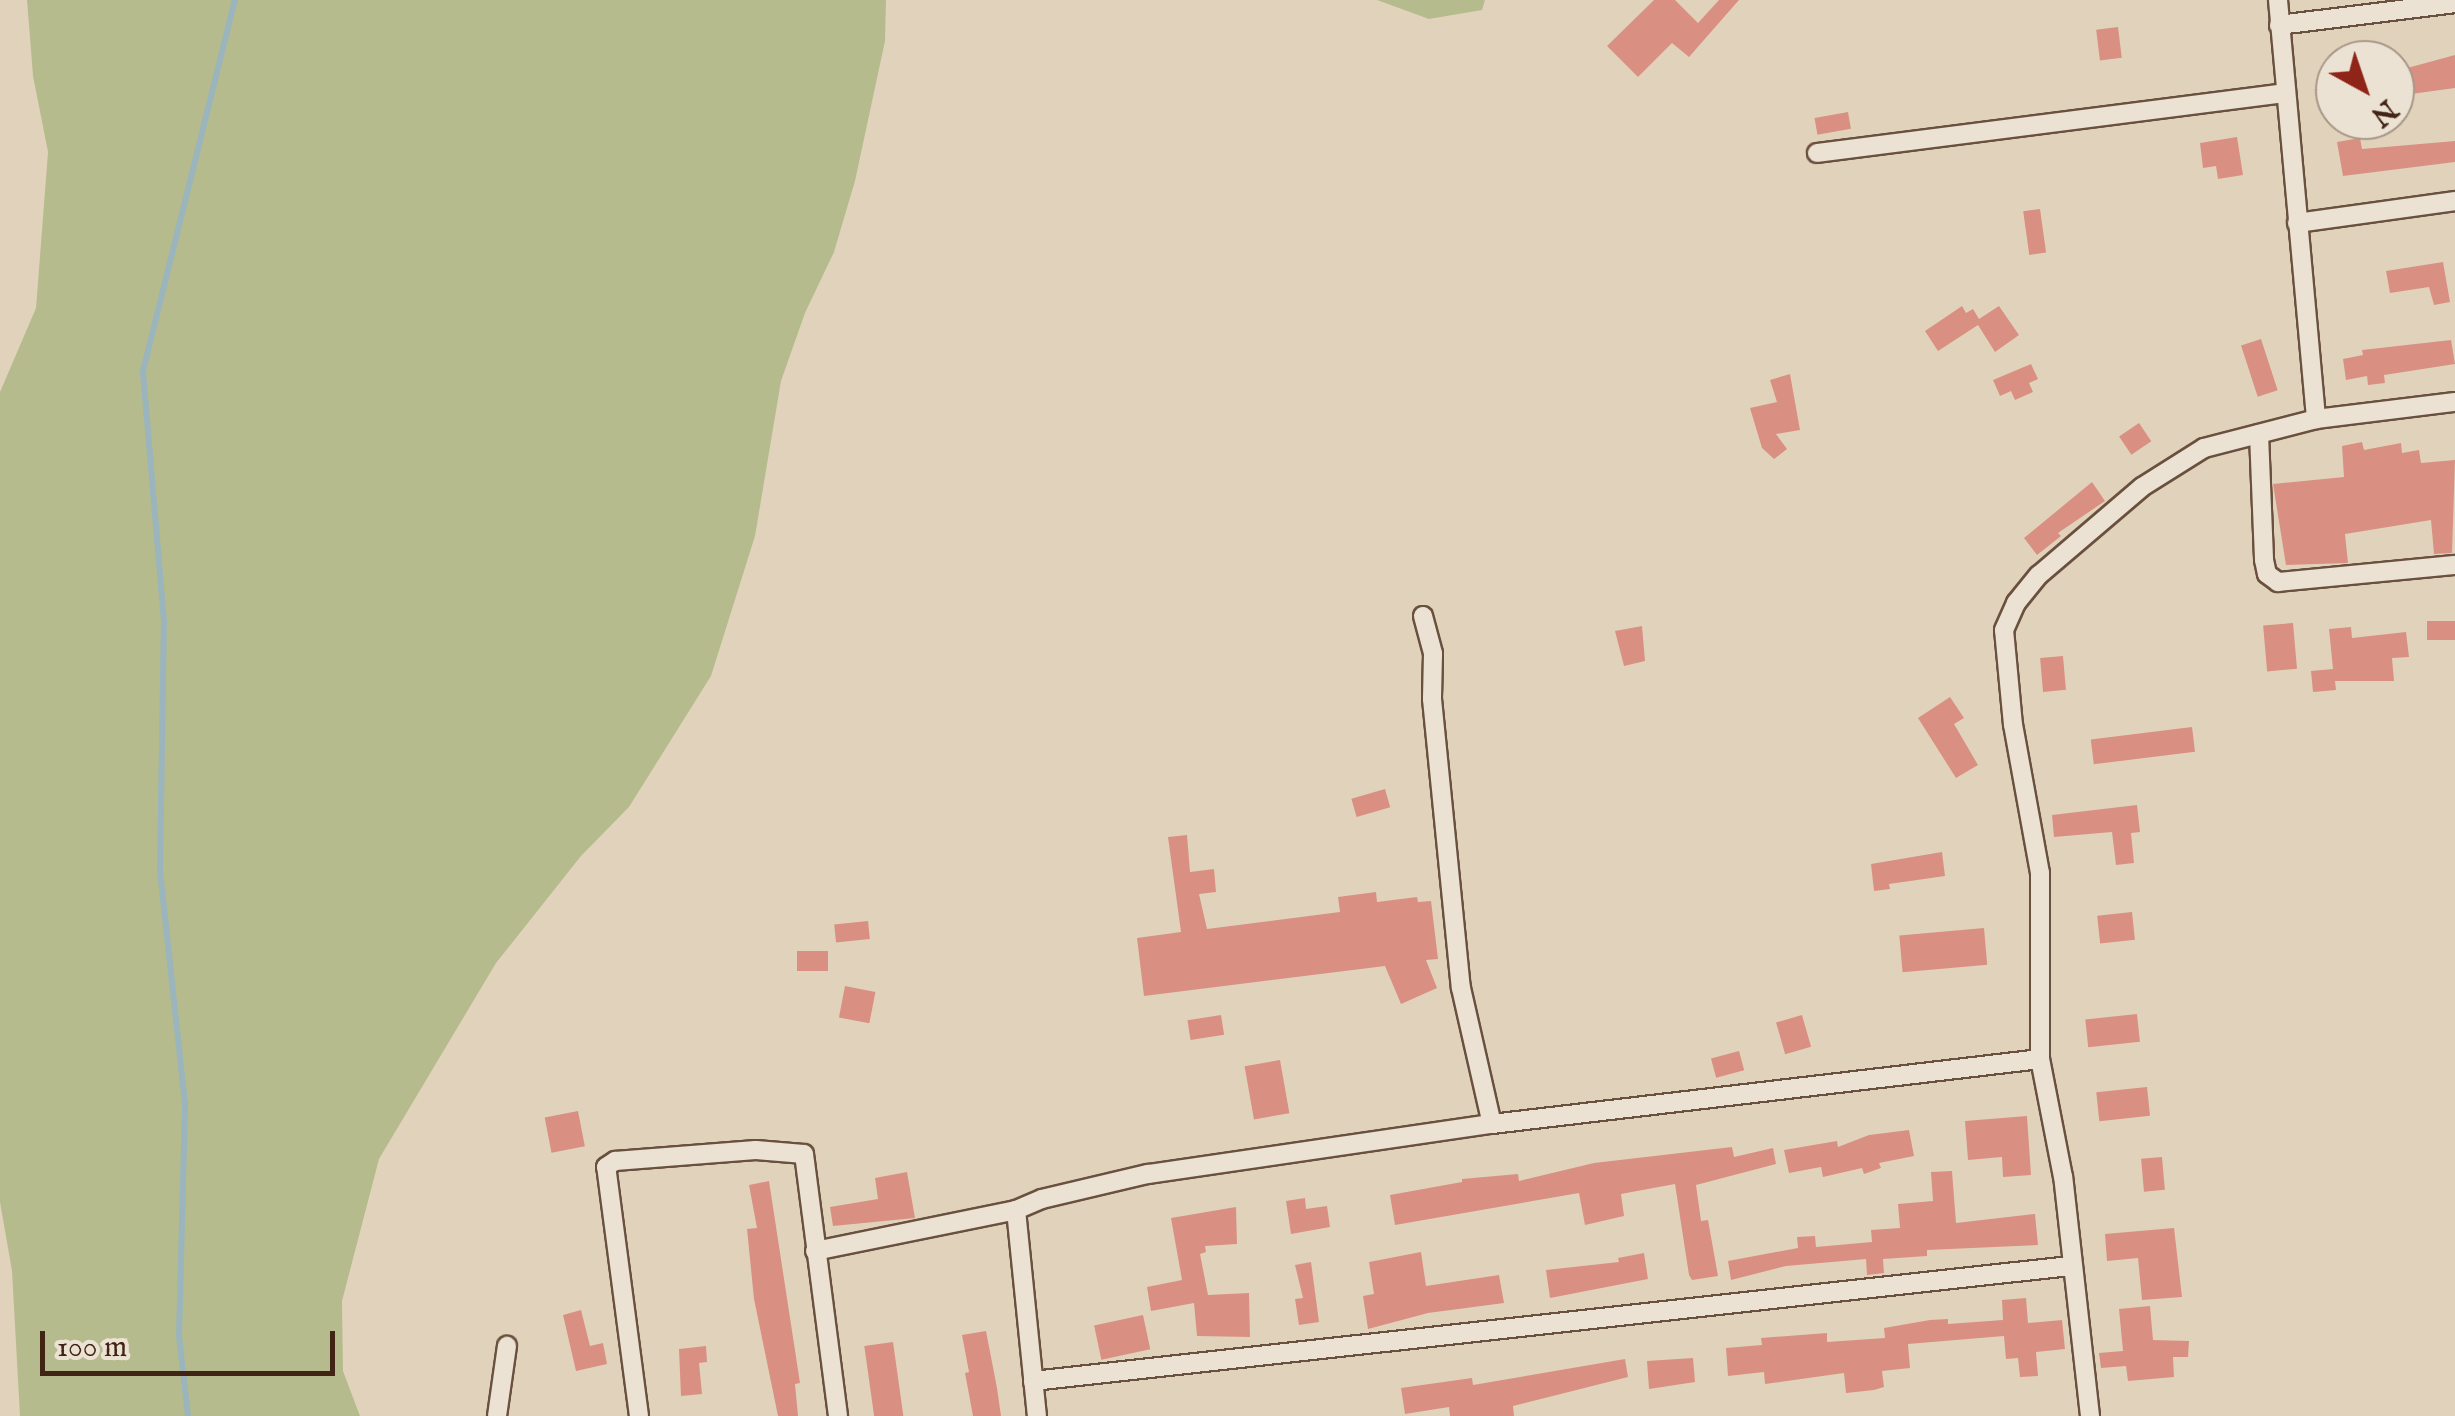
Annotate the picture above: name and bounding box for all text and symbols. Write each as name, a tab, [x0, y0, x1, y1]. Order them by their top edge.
north arrow	[2315, 40, 2415, 140]
text: N	[2363, 91, 2404, 133]
scale bar	[45, 1311, 340, 1373]
text: 100 m	[57, 1329, 127, 1367]

